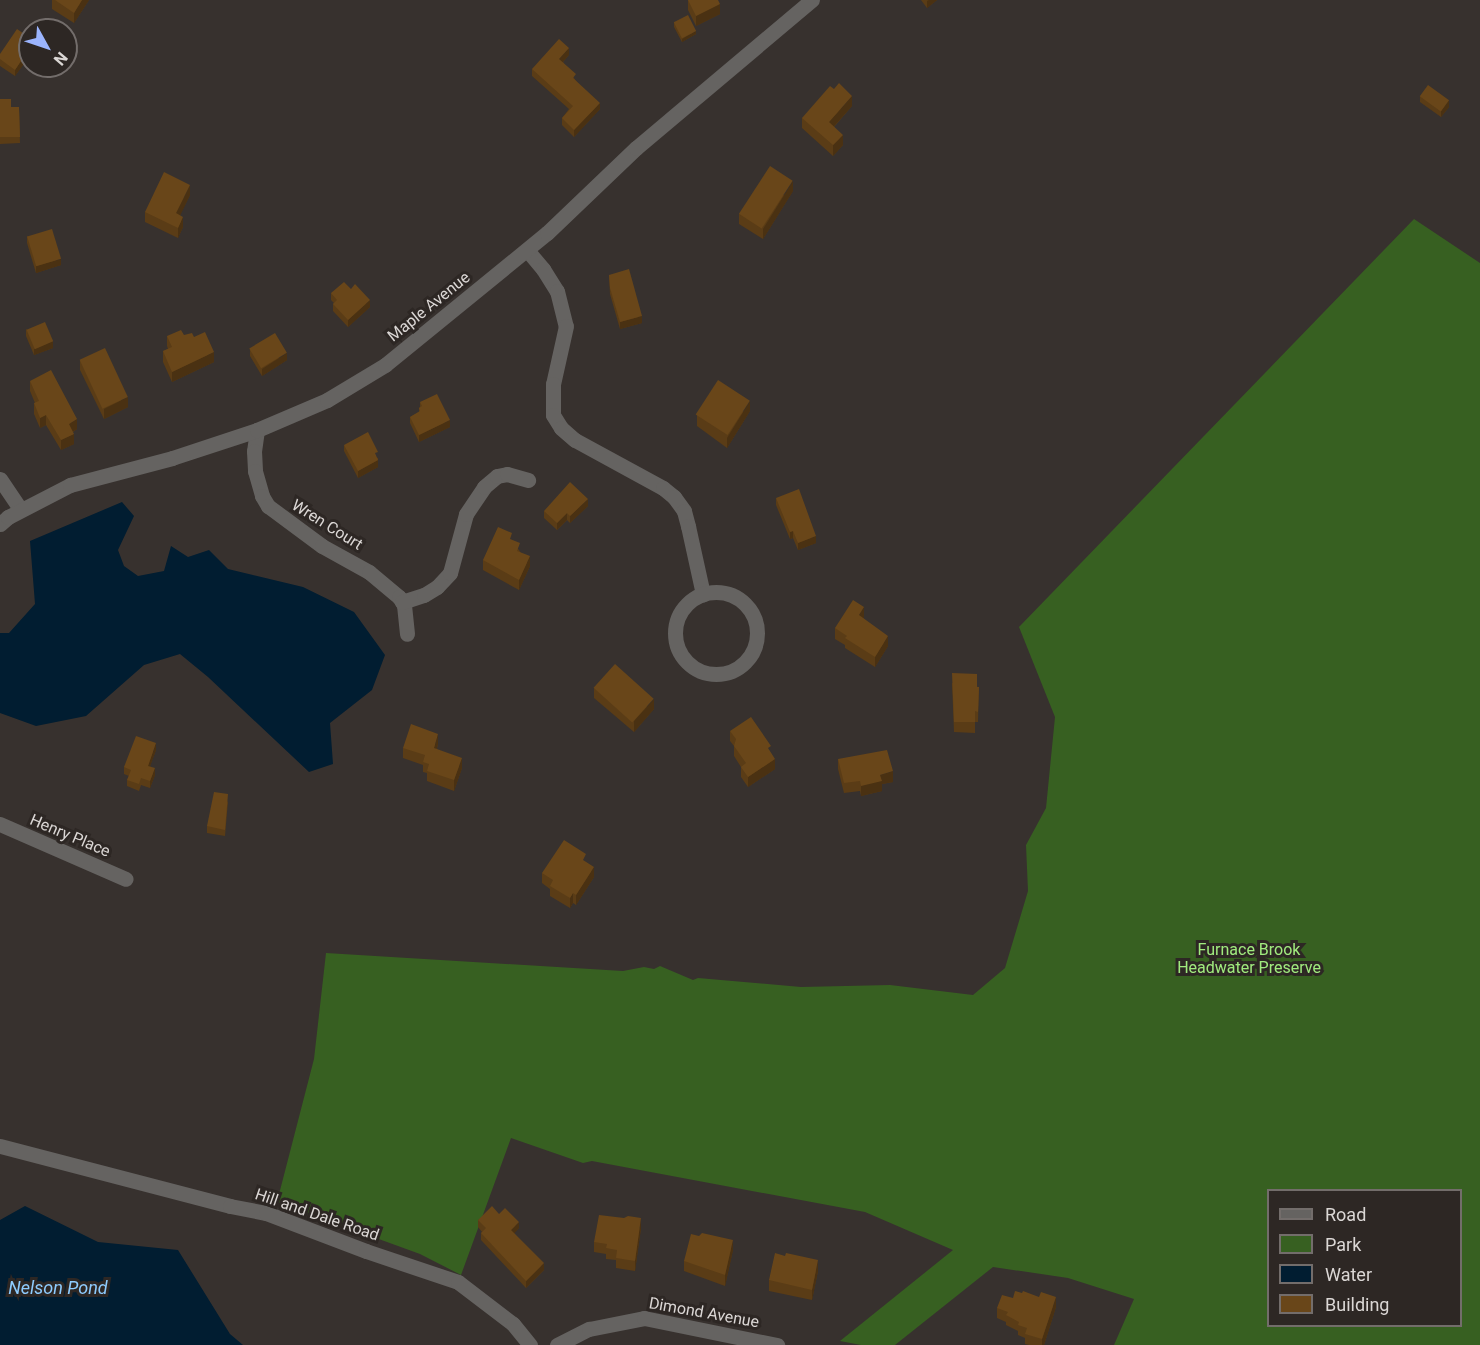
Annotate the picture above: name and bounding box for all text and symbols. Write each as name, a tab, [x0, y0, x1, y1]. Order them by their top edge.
north arrow	[18, 18, 78, 78]
text: N	[50, 48, 72, 69]
street label: Maple Avenue	[384, 268, 474, 346]
street label: Wren Court	[288, 496, 366, 554]
street label: Henry Place	[27, 810, 113, 862]
park label: Furnace Brook Headwater Preserve	[1177, 940, 1321, 978]
street label: Hill and Dale Road	[252, 1185, 382, 1245]
legend	[1267, 1189, 1462, 1327]
text: Road	[1325, 1204, 1366, 1225]
text: Park	[1325, 1234, 1361, 1255]
text: Water	[1325, 1264, 1372, 1285]
water label: Nelson Pond	[8, 1277, 108, 1299]
street label: Dimond Avenue	[647, 1294, 761, 1332]
text: Building	[1325, 1294, 1389, 1315]

